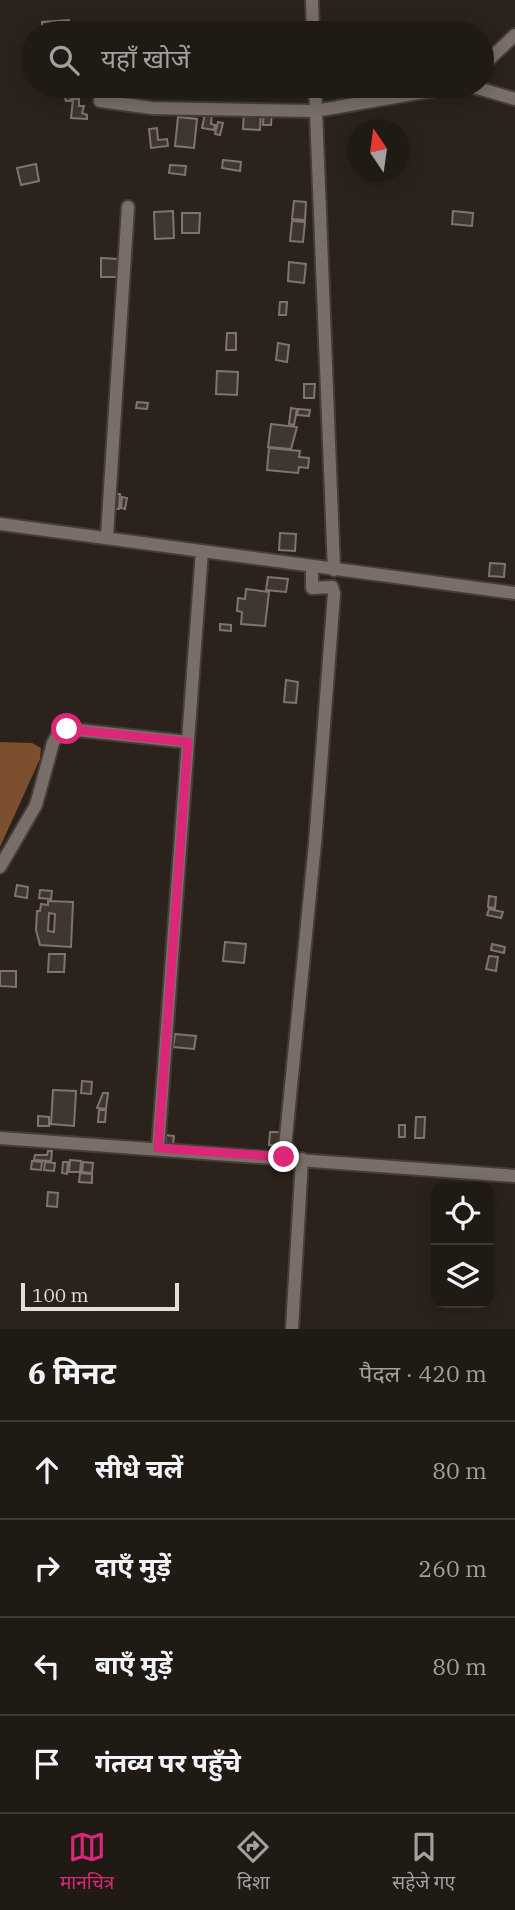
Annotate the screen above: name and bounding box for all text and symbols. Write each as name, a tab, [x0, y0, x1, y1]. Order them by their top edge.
search box	[21, 21, 494, 98]
icon: search	[45, 41, 83, 79]
text: यहाँ खोजें	[101, 41, 190, 75]
north arrow	[347, 119, 410, 182]
route start	[51, 713, 82, 744]
route end	[268, 1141, 299, 1172]
map controls	[431, 1182, 494, 1308]
button: locate	[431, 1182, 494, 1245]
button: layers	[431, 1245, 494, 1308]
scale bar	[21, 1280, 178, 1312]
text: 100 m	[32, 1283, 89, 1307]
text: 6 मिनट	[28, 1353, 116, 1392]
text: पैदल · 420 m	[359, 1358, 487, 1388]
icon: ahead	[28, 1451, 66, 1489]
text: सीधे चलें	[95, 1451, 183, 1485]
text: 80 m	[432, 1455, 487, 1485]
icon: right	[28, 1549, 66, 1587]
text: दाएँ मुड़ें	[95, 1549, 171, 1583]
text: 260 m	[418, 1553, 487, 1583]
icon: left	[28, 1647, 66, 1685]
text: बाएँ मुड़ें	[95, 1647, 172, 1681]
text: 80 m	[432, 1651, 487, 1681]
icon: arrive	[28, 1745, 66, 1783]
text: गंतव्य पर पहुँचे	[95, 1745, 241, 1779]
tab: मानचित्र	[60, 1828, 114, 1897]
tab: दिशा	[234, 1828, 272, 1897]
tab: सहेजे गए	[392, 1828, 455, 1897]

